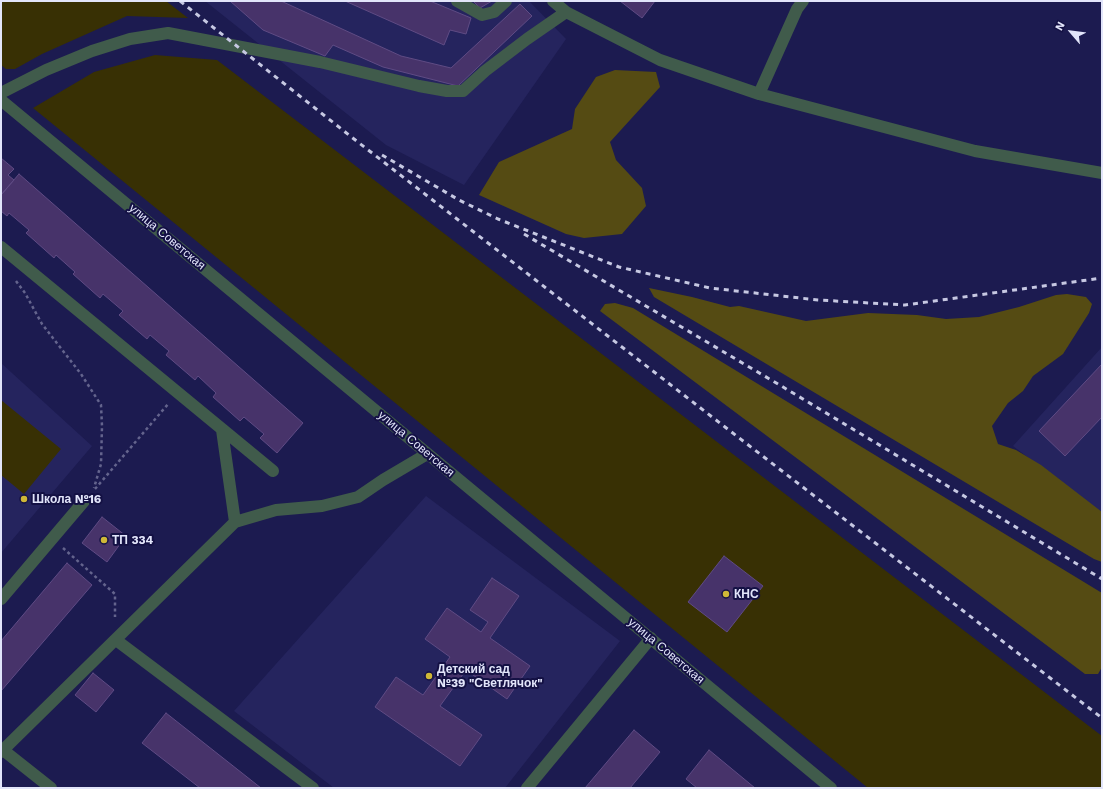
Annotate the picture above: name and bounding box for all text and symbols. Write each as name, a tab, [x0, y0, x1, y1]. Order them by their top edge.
north arrow	[1051, 12, 1091, 52]
text: N	[1052, 19, 1068, 33]
street label: улица Советская	[126, 201, 208, 273]
street label: улица Советская	[375, 408, 457, 480]
place label: Школа №16	[32, 492, 101, 506]
marker: Школа №16	[19, 494, 29, 504]
place label: ТП 334	[112, 533, 153, 547]
marker: ТП 334	[99, 535, 109, 545]
place label: КНС	[734, 587, 759, 601]
marker: КНС	[721, 589, 731, 599]
street label: улица Советская	[625, 615, 707, 687]
place label: Детский сад №39 "Светлячок"	[437, 662, 543, 690]
marker: Детский сад №39 "Светлячок"	[424, 671, 434, 681]

